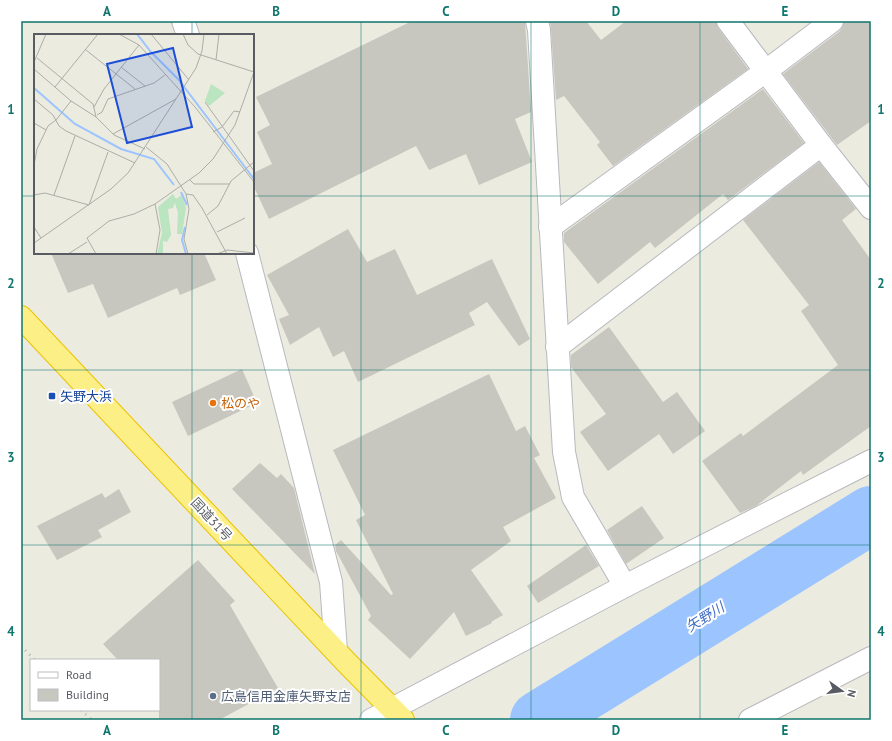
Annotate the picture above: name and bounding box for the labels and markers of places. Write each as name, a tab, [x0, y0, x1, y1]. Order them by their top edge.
place label: 矢野大浜	[60, 388, 112, 405]
marker: 矢野大浜	[47, 391, 57, 401]
place label: 松のや	[221, 395, 260, 412]
marker: 松のや	[208, 398, 218, 408]
place label: 広島信用金庫矢野支店	[221, 688, 351, 705]
marker: 広島信用金庫矢野支店	[208, 691, 218, 701]

